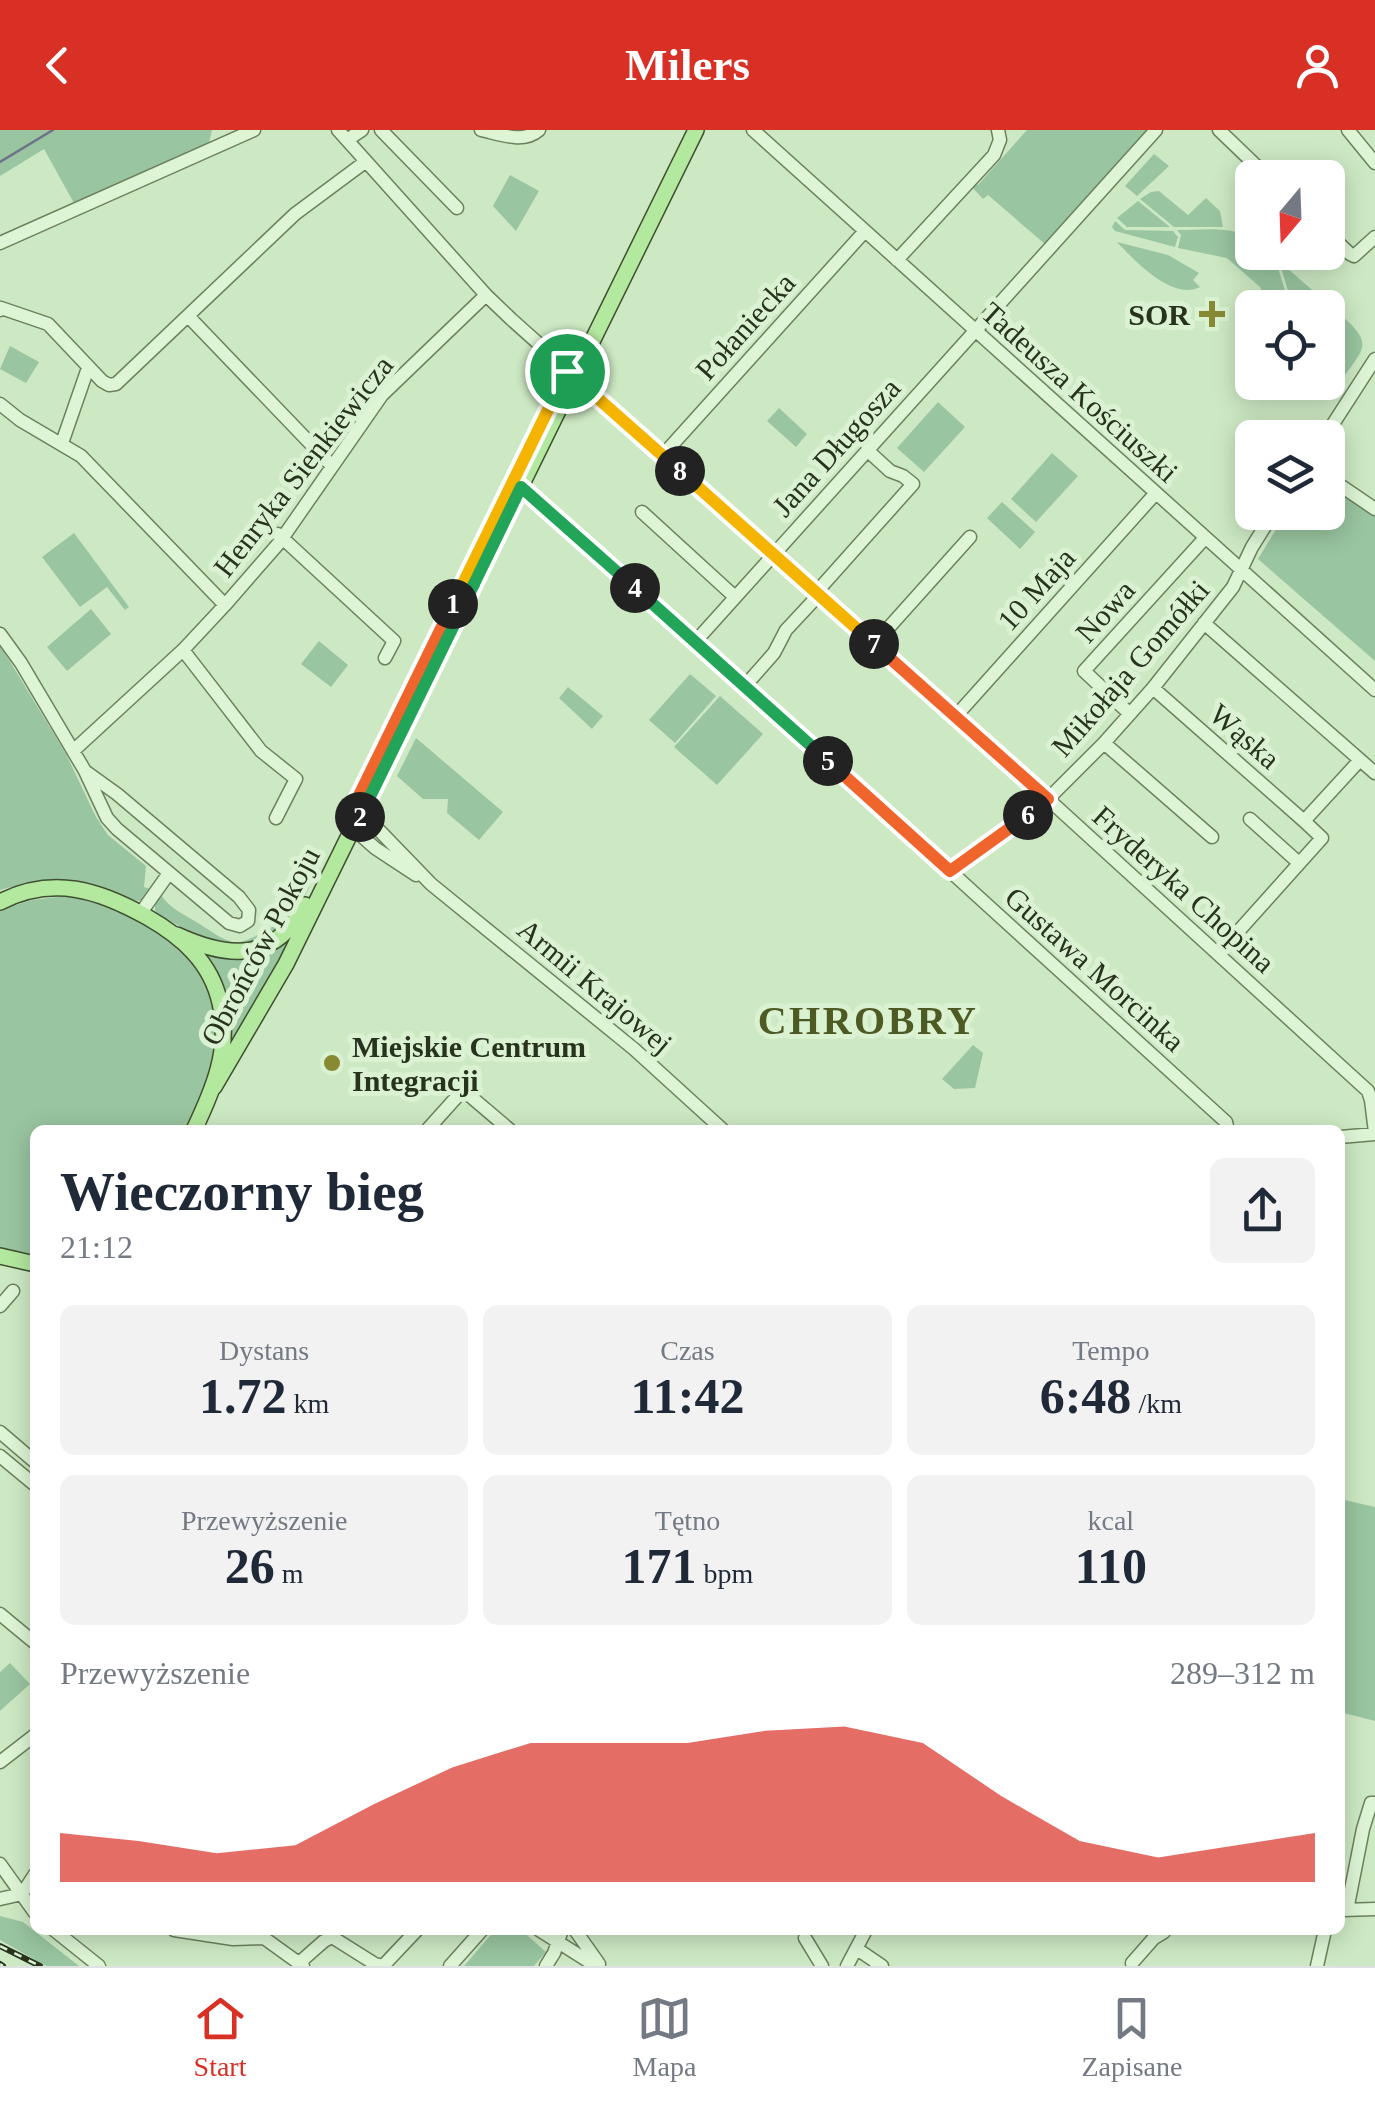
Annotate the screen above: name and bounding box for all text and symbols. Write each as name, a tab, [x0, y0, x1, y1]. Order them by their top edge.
icon: back	[30, 38, 85, 93]
icon: person	[1290, 38, 1345, 93]
text: Milers	[625, 40, 750, 90]
north arrow	[1235, 160, 1345, 270]
map controls	[1235, 160, 1345, 530]
street label: Połaniecka	[689, 266, 801, 386]
button: locate	[1235, 290, 1345, 400]
street label: Tadeusza Kościuszki	[975, 295, 1185, 489]
place label: SOR	[1128, 298, 1190, 331]
marker: SOR	[1199, 301, 1225, 327]
pin	[525, 329, 610, 414]
icon: arrive	[540, 344, 595, 399]
street label: Henryka Sienkiewicza	[207, 349, 399, 583]
street label: Jana Długosza	[765, 371, 907, 523]
button: layers	[1235, 420, 1345, 530]
pin: 8	[655, 446, 705, 496]
text: 8	[673, 455, 687, 486]
street label: 10 Maja	[991, 541, 1081, 637]
pin: 4	[610, 563, 660, 613]
text: 4	[628, 572, 642, 603]
street label: Mikołaja Gomółki	[1045, 573, 1215, 763]
street label: Nowa	[1069, 573, 1141, 649]
pin: 1	[428, 579, 478, 629]
text: 1	[446, 588, 460, 619]
pin: 7	[849, 619, 899, 669]
text: 7	[867, 628, 881, 659]
street label: Wąska	[1203, 697, 1287, 775]
pin: 5	[803, 736, 853, 786]
text: 5	[821, 745, 835, 776]
pin: 6	[1003, 790, 1053, 840]
pin: 2	[335, 792, 385, 842]
text: 6	[1021, 799, 1035, 830]
street label: Fryderyka Chopina	[1087, 799, 1281, 979]
text: 2	[353, 801, 367, 832]
street label: Obrońców Pokoju	[194, 842, 326, 1050]
street label: Gustawa Morcinka	[999, 880, 1191, 1058]
street label: Armii Krajowej	[511, 912, 679, 1060]
district label: CHROBRY	[758, 998, 978, 1043]
place label: Miejskie Centrum Integracji	[352, 1030, 586, 1097]
marker: Miejskie Centrum Integracji	[321, 1052, 343, 1074]
button: share	[1210, 1158, 1315, 1263]
text: Wieczorny bieg	[60, 1161, 424, 1222]
text: 21:12	[60, 1229, 133, 1265]
text: Dystans	[219, 1335, 309, 1366]
text: Czas	[660, 1335, 715, 1366]
text: Tempo	[1072, 1335, 1150, 1366]
text: 1.72	[199, 1368, 287, 1424]
text: 11:42	[631, 1368, 744, 1424]
text: 6:48	[1040, 1368, 1131, 1424]
text: km	[287, 1388, 329, 1419]
text: /km	[1131, 1388, 1182, 1419]
text: Przewyższenie	[181, 1505, 347, 1536]
text: Tętno	[655, 1505, 720, 1536]
text: kcal	[1088, 1505, 1134, 1536]
text: 26	[225, 1538, 275, 1594]
text: 171	[622, 1538, 697, 1594]
text: 110	[1075, 1538, 1147, 1594]
text: m	[275, 1558, 304, 1589]
text: bpm	[697, 1558, 753, 1589]
text: Przewyższenie	[60, 1655, 250, 1691]
text: 289–312 m	[1170, 1655, 1315, 1691]
tab: Start	[193, 1991, 248, 2083]
tab: Mapa	[633, 1991, 696, 2083]
tab: Zapisane	[1081, 1991, 1182, 2083]

